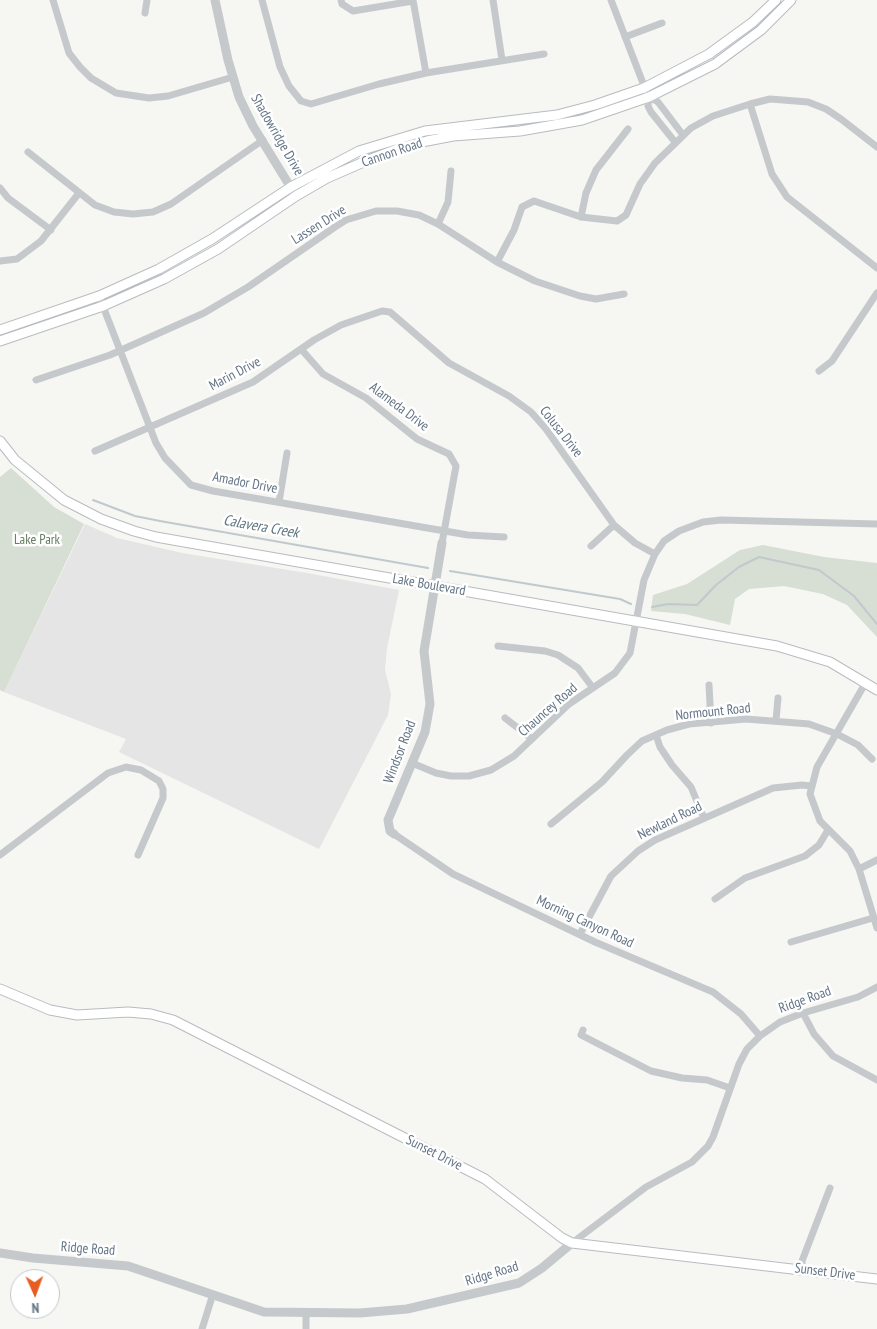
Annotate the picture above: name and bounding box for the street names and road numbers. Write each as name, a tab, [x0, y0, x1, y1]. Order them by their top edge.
street label: Shadowridge Drive	[247, 91, 307, 179]
street label: Cannon Road	[359, 135, 425, 171]
street label: Lassen Drive	[289, 202, 349, 248]
street label: Marin Drive	[206, 353, 264, 395]
street label: Alameda Drive	[366, 379, 432, 435]
street label: Colusa Drive	[536, 403, 586, 461]
street label: Amador Drive	[211, 468, 279, 498]
street label: Lake Boulevard	[391, 570, 467, 600]
street label: Chauncey Road	[515, 680, 581, 740]
street label: Normount Road	[675, 700, 751, 724]
street label: Windsor Road	[380, 718, 420, 786]
street label: Newland Road	[635, 798, 705, 844]
street label: Morning Canyon Road	[534, 892, 636, 952]
street label: Ridge Road	[777, 983, 833, 1017]
street label: Sunset Drive	[403, 1132, 465, 1174]
street label: Ridge Road	[60, 1239, 116, 1259]
street label: Ridge Road	[463, 1258, 521, 1290]
street label: Sunset Drive	[794, 1260, 856, 1284]

